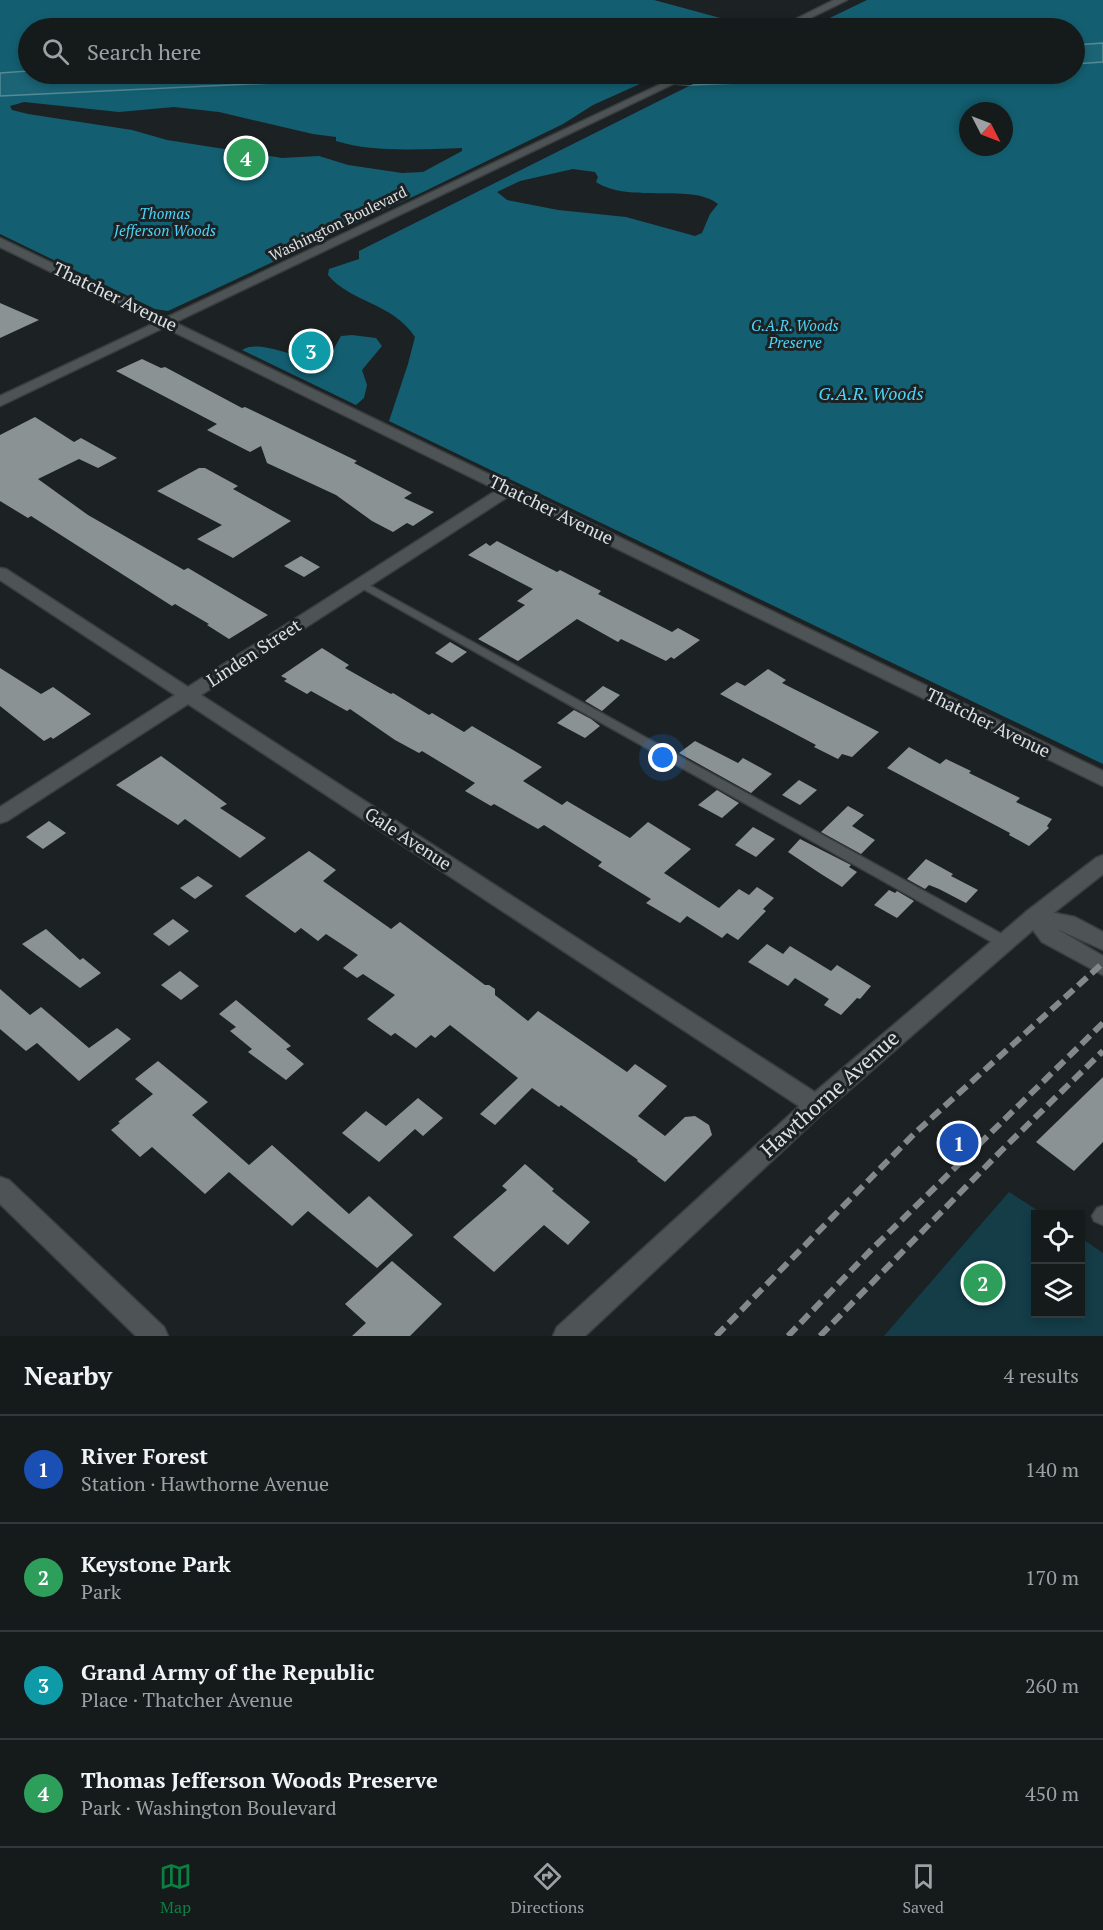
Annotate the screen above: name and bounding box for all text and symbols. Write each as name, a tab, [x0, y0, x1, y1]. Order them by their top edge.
search box	[18, 18, 1085, 84]
icon: search	[39, 35, 72, 68]
text: Search here	[87, 37, 201, 66]
north arrow	[959, 102, 1013, 156]
pin: 4	[226, 136, 266, 180]
street label: Washington Boulevard	[265, 181, 410, 265]
park label: Thomas Jefferson Woods	[113, 203, 216, 240]
street label: Thatcher Avenue	[49, 256, 182, 337]
park label: G.A.R. Woods Preserve	[751, 315, 839, 352]
pin: 3	[292, 328, 330, 374]
park label: G.A.R. Woods	[818, 381, 924, 405]
street label: Thatcher Avenue	[485, 469, 618, 550]
street label: Linden Street	[202, 612, 306, 692]
street label: Thatcher Avenue	[922, 682, 1055, 763]
your location	[648, 743, 677, 772]
street label: Gale Avenue	[361, 801, 457, 875]
street label: Hawthorne Avenue	[754, 1023, 905, 1163]
pin: 1	[940, 1120, 978, 1166]
map controls	[1031, 1210, 1085, 1318]
button: locate	[1031, 1210, 1085, 1264]
pin: 2	[964, 1260, 1002, 1306]
button: layers	[1031, 1264, 1085, 1318]
text: Nearby	[24, 1358, 112, 1392]
text: 4 results	[1004, 1362, 1079, 1389]
text: River Forest	[81, 1441, 208, 1470]
text: 1	[38, 1456, 49, 1483]
text: 140 m	[1025, 1456, 1079, 1483]
text: Station · Hawthorne Avenue	[81, 1470, 329, 1497]
text: Keystone Park	[81, 1549, 231, 1578]
text: 2	[38, 1564, 49, 1591]
text: 170 m	[1025, 1564, 1079, 1591]
text: Park	[81, 1578, 121, 1605]
text: Grand Army of the Republic	[81, 1657, 375, 1686]
text: 3	[38, 1672, 49, 1699]
text: 260 m	[1025, 1672, 1079, 1699]
text: Place · Thatcher Avenue	[81, 1686, 293, 1713]
text: Thomas Jefferson Woods Preserve	[81, 1765, 438, 1794]
text: 4	[38, 1780, 49, 1807]
text: 450 m	[1025, 1780, 1079, 1807]
text: Park · Washington Boulevard	[81, 1794, 337, 1821]
tab: Map	[159, 1860, 192, 1918]
tab: Directions	[510, 1860, 584, 1918]
tab: Saved	[902, 1860, 944, 1918]

